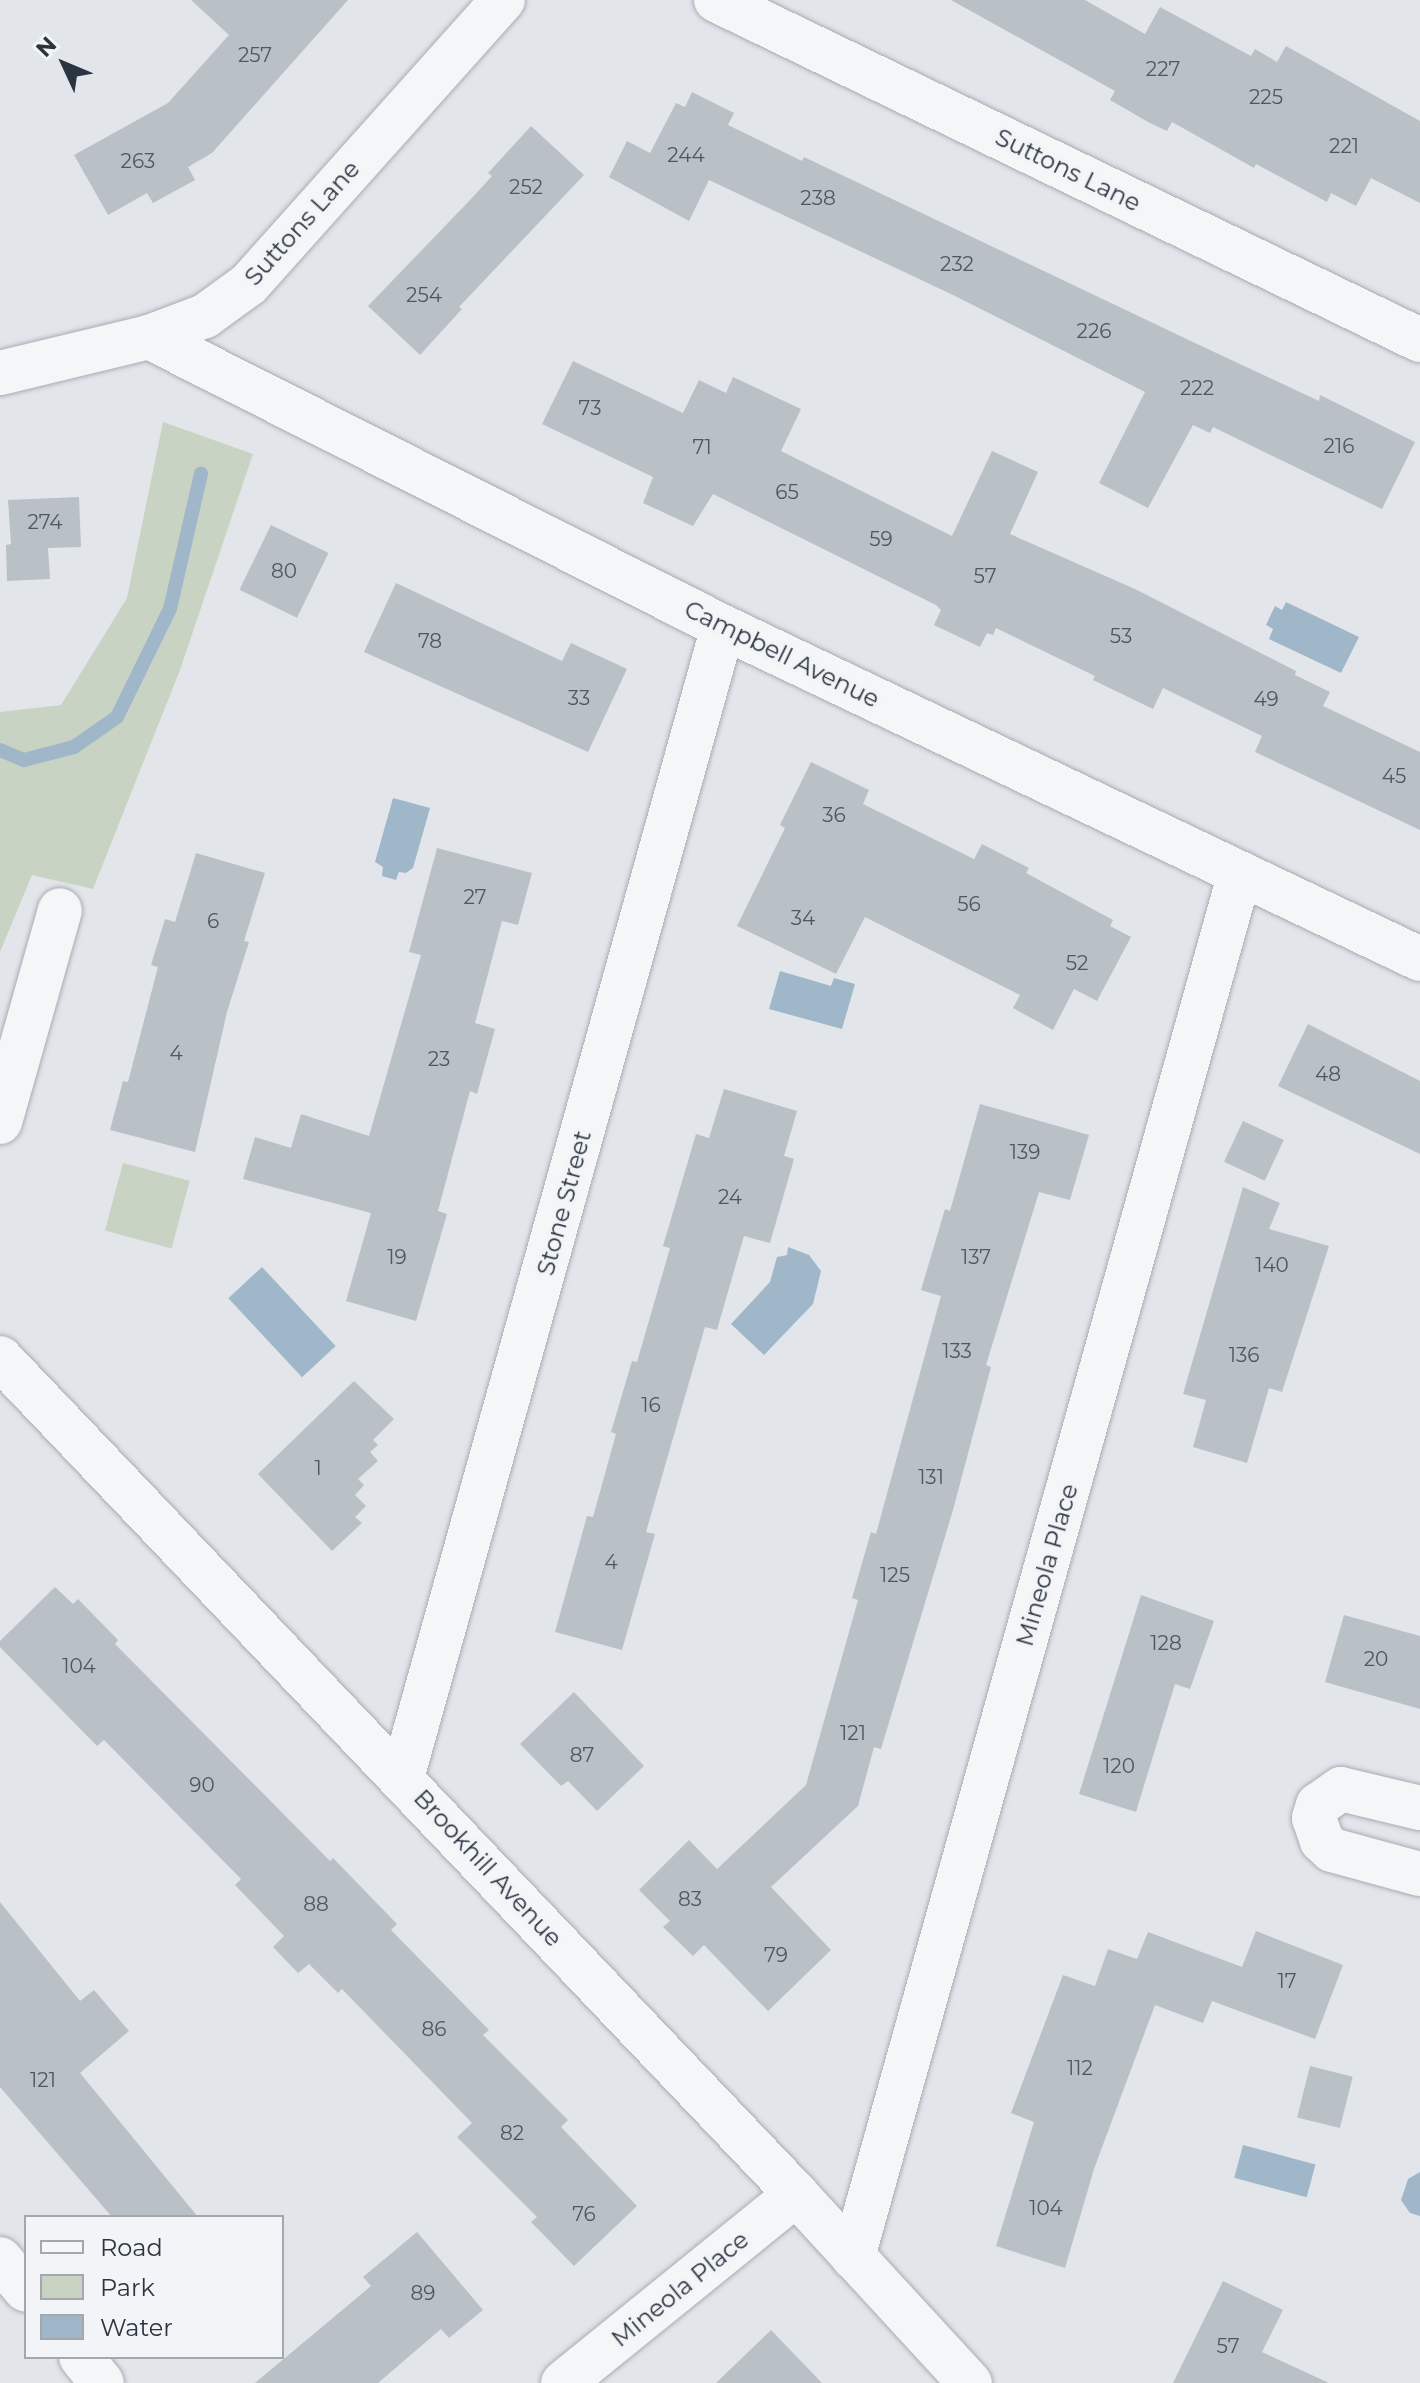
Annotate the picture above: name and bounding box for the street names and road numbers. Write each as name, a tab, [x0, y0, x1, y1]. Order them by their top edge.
street label: Suttons Lane	[991, 122, 1145, 218]
street label: Suttons Lane	[238, 155, 366, 291]
street label: Campbell Avenue	[680, 594, 884, 714]
street label: Stone Street	[531, 1127, 597, 1279]
street label: Mineola Place	[1010, 1480, 1084, 1650]
street label: Brookhill Avenue	[408, 1783, 568, 1953]
street label: Mineola Place	[606, 2225, 754, 2353]

